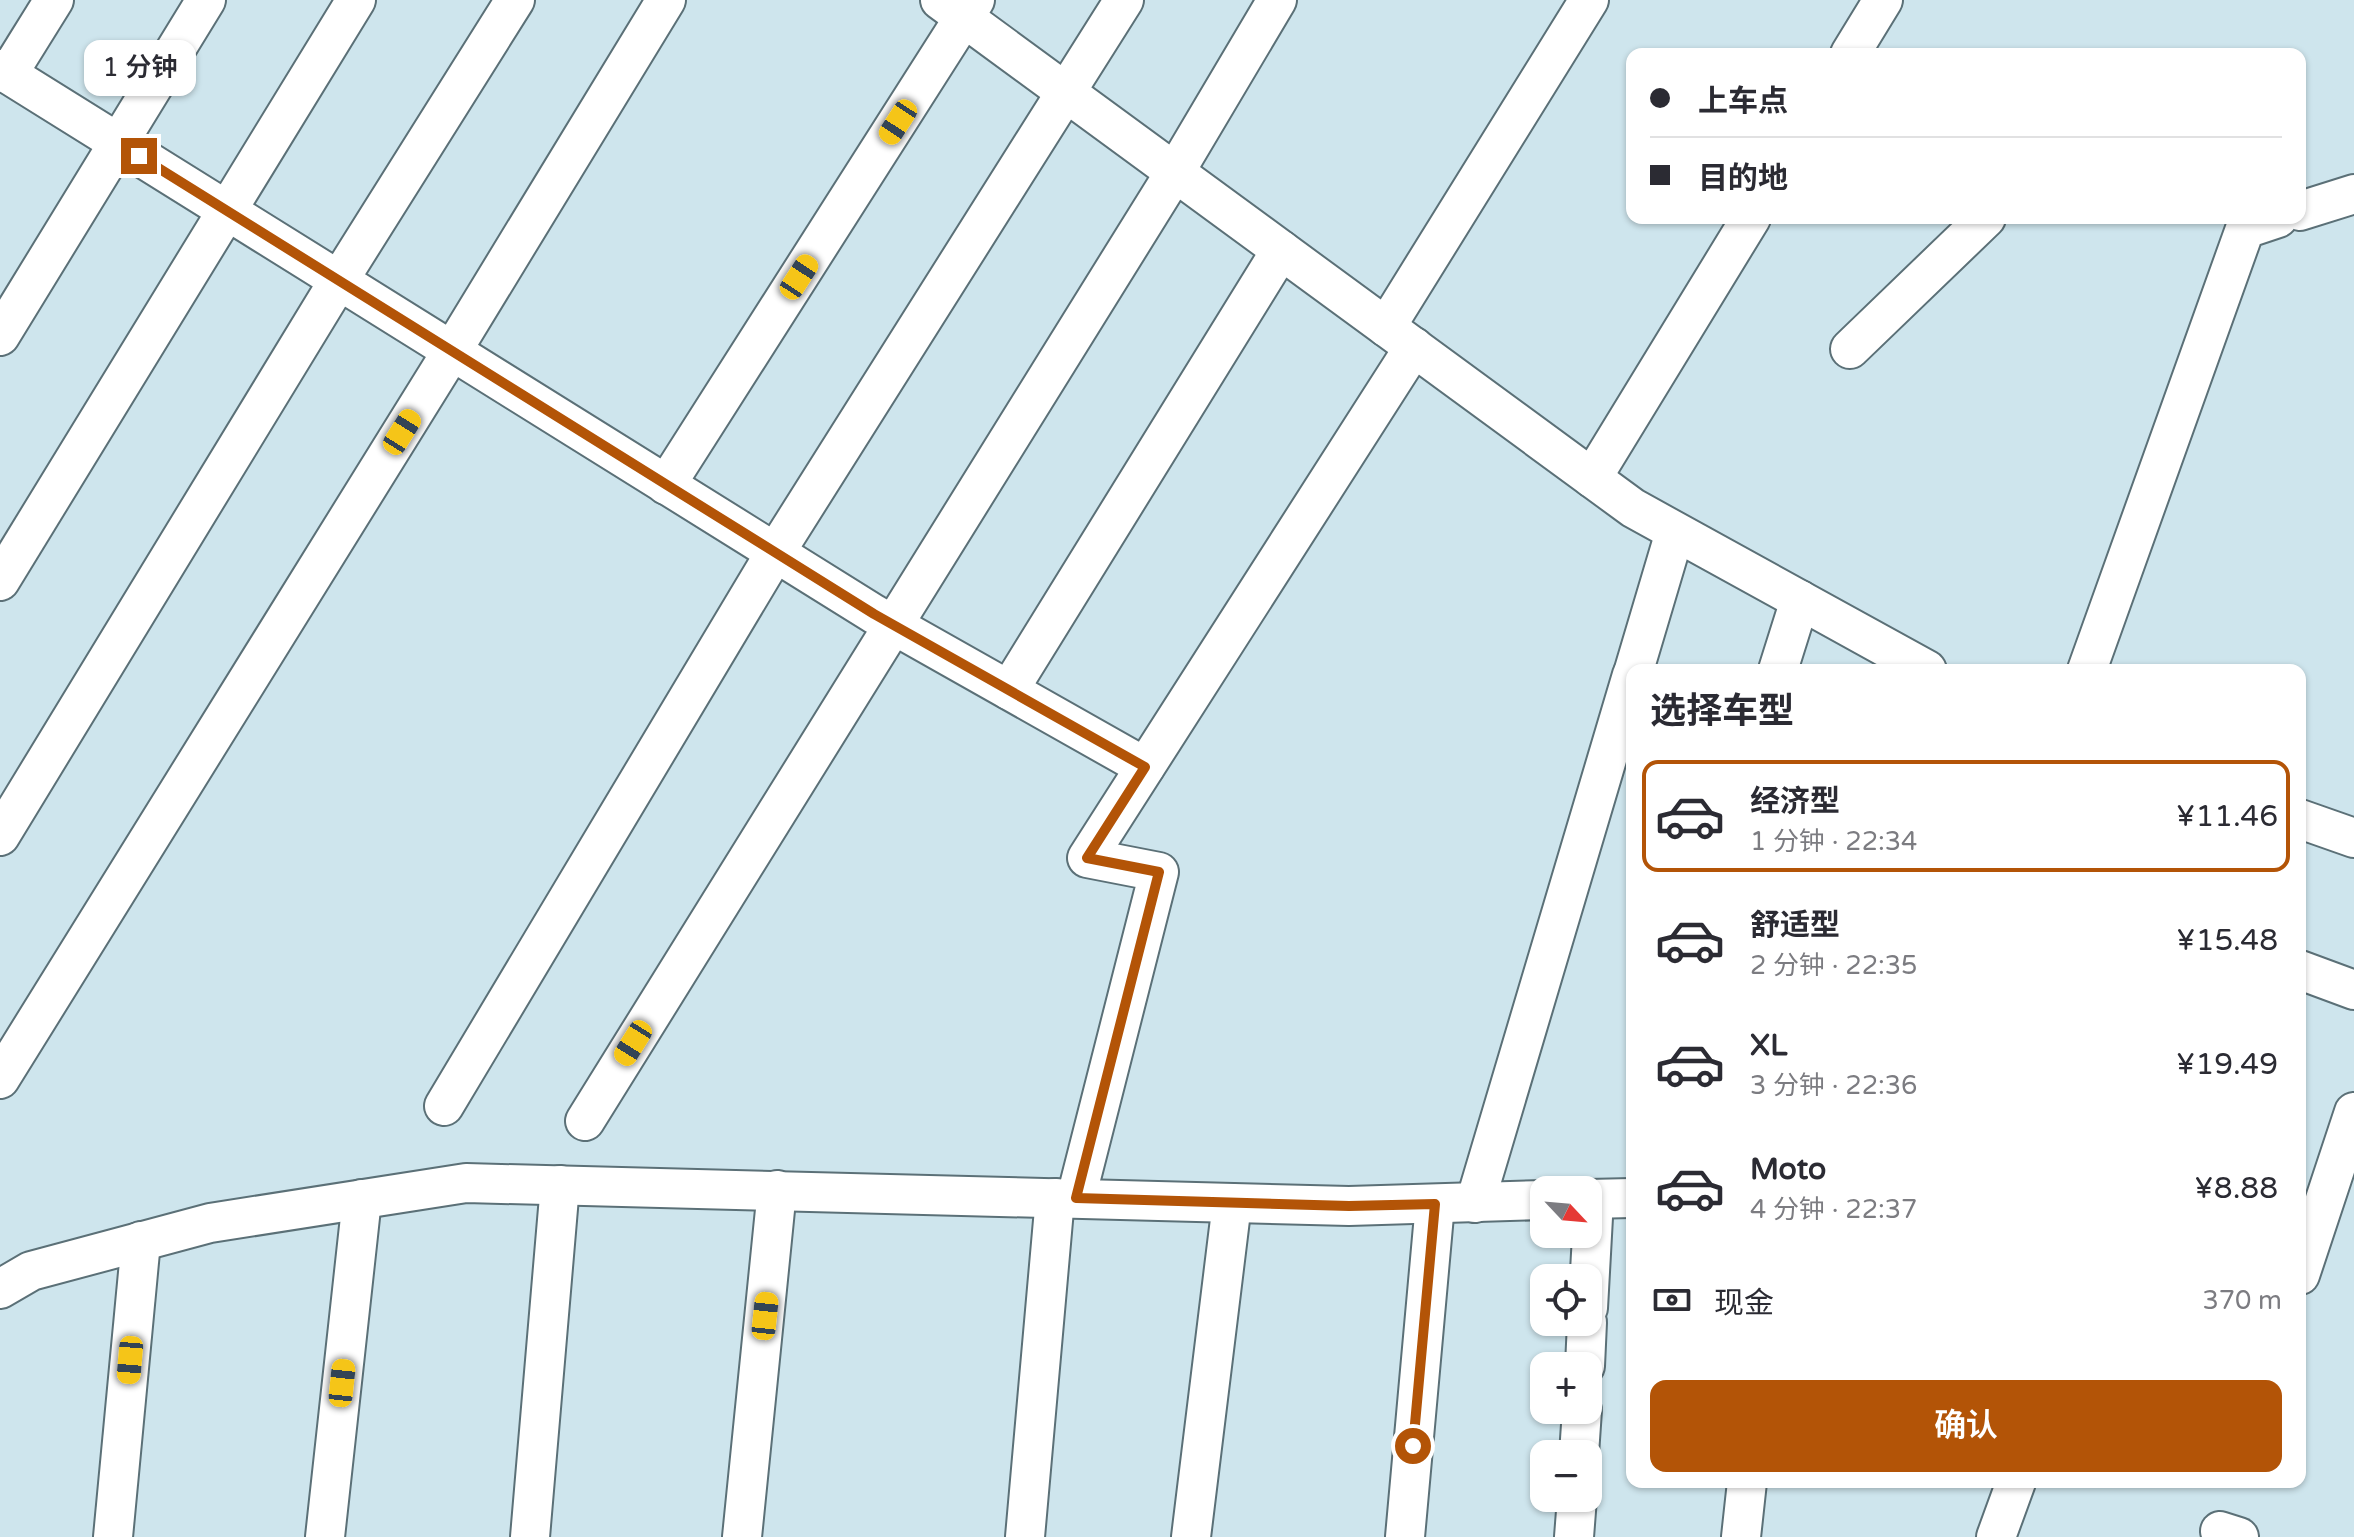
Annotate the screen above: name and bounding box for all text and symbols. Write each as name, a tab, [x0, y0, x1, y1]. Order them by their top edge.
callout: 1 分钟	[83, 40, 195, 96]
text: 1 分钟	[102, 52, 178, 83]
text: 上车点	[1698, 83, 1788, 120]
car	[875, 95, 921, 149]
route end	[121, 138, 157, 174]
text: 目的地	[1698, 160, 1788, 197]
car	[776, 250, 822, 304]
car	[379, 405, 425, 459]
text: 选择车型	[1650, 690, 1794, 733]
icon: car	[1654, 780, 1726, 852]
text: 经济型	[1750, 783, 1840, 820]
text: ¥11.46	[2176, 798, 2278, 835]
text: 1 分钟 · 22:34	[1750, 826, 1917, 857]
icon: car	[1654, 904, 1726, 976]
text: 舒适型	[1750, 907, 1840, 944]
text: ¥15.48	[2176, 922, 2278, 959]
text: 2 分钟 · 22:35	[1750, 950, 1917, 981]
car	[610, 1016, 656, 1070]
text: XL	[1750, 1027, 1787, 1064]
icon: car	[1654, 1028, 1726, 1100]
text: ¥19.49	[2176, 1046, 2278, 1083]
text: 3 分钟 · 22:36	[1750, 1070, 1917, 1101]
text: Moto	[1750, 1151, 1826, 1188]
icon: car	[1654, 1152, 1726, 1224]
text: ¥8.88	[2194, 1170, 2278, 1207]
north arrow	[1530, 1176, 1602, 1248]
map controls	[1530, 1176, 1602, 1512]
text: 4 分钟 · 22:37	[1750, 1194, 1917, 1225]
button: locate	[1530, 1264, 1602, 1336]
icon: cash	[1650, 1278, 1694, 1322]
text: 现金	[1714, 1285, 1774, 1322]
text: 370 m	[2202, 1285, 2282, 1316]
car	[751, 1291, 779, 1341]
car	[116, 1335, 144, 1385]
button: +	[1530, 1352, 1602, 1424]
car	[328, 1358, 356, 1408]
button: 确认	[1650, 1380, 2282, 1472]
route start	[1395, 1428, 1431, 1464]
button: −	[1530, 1440, 1602, 1512]

